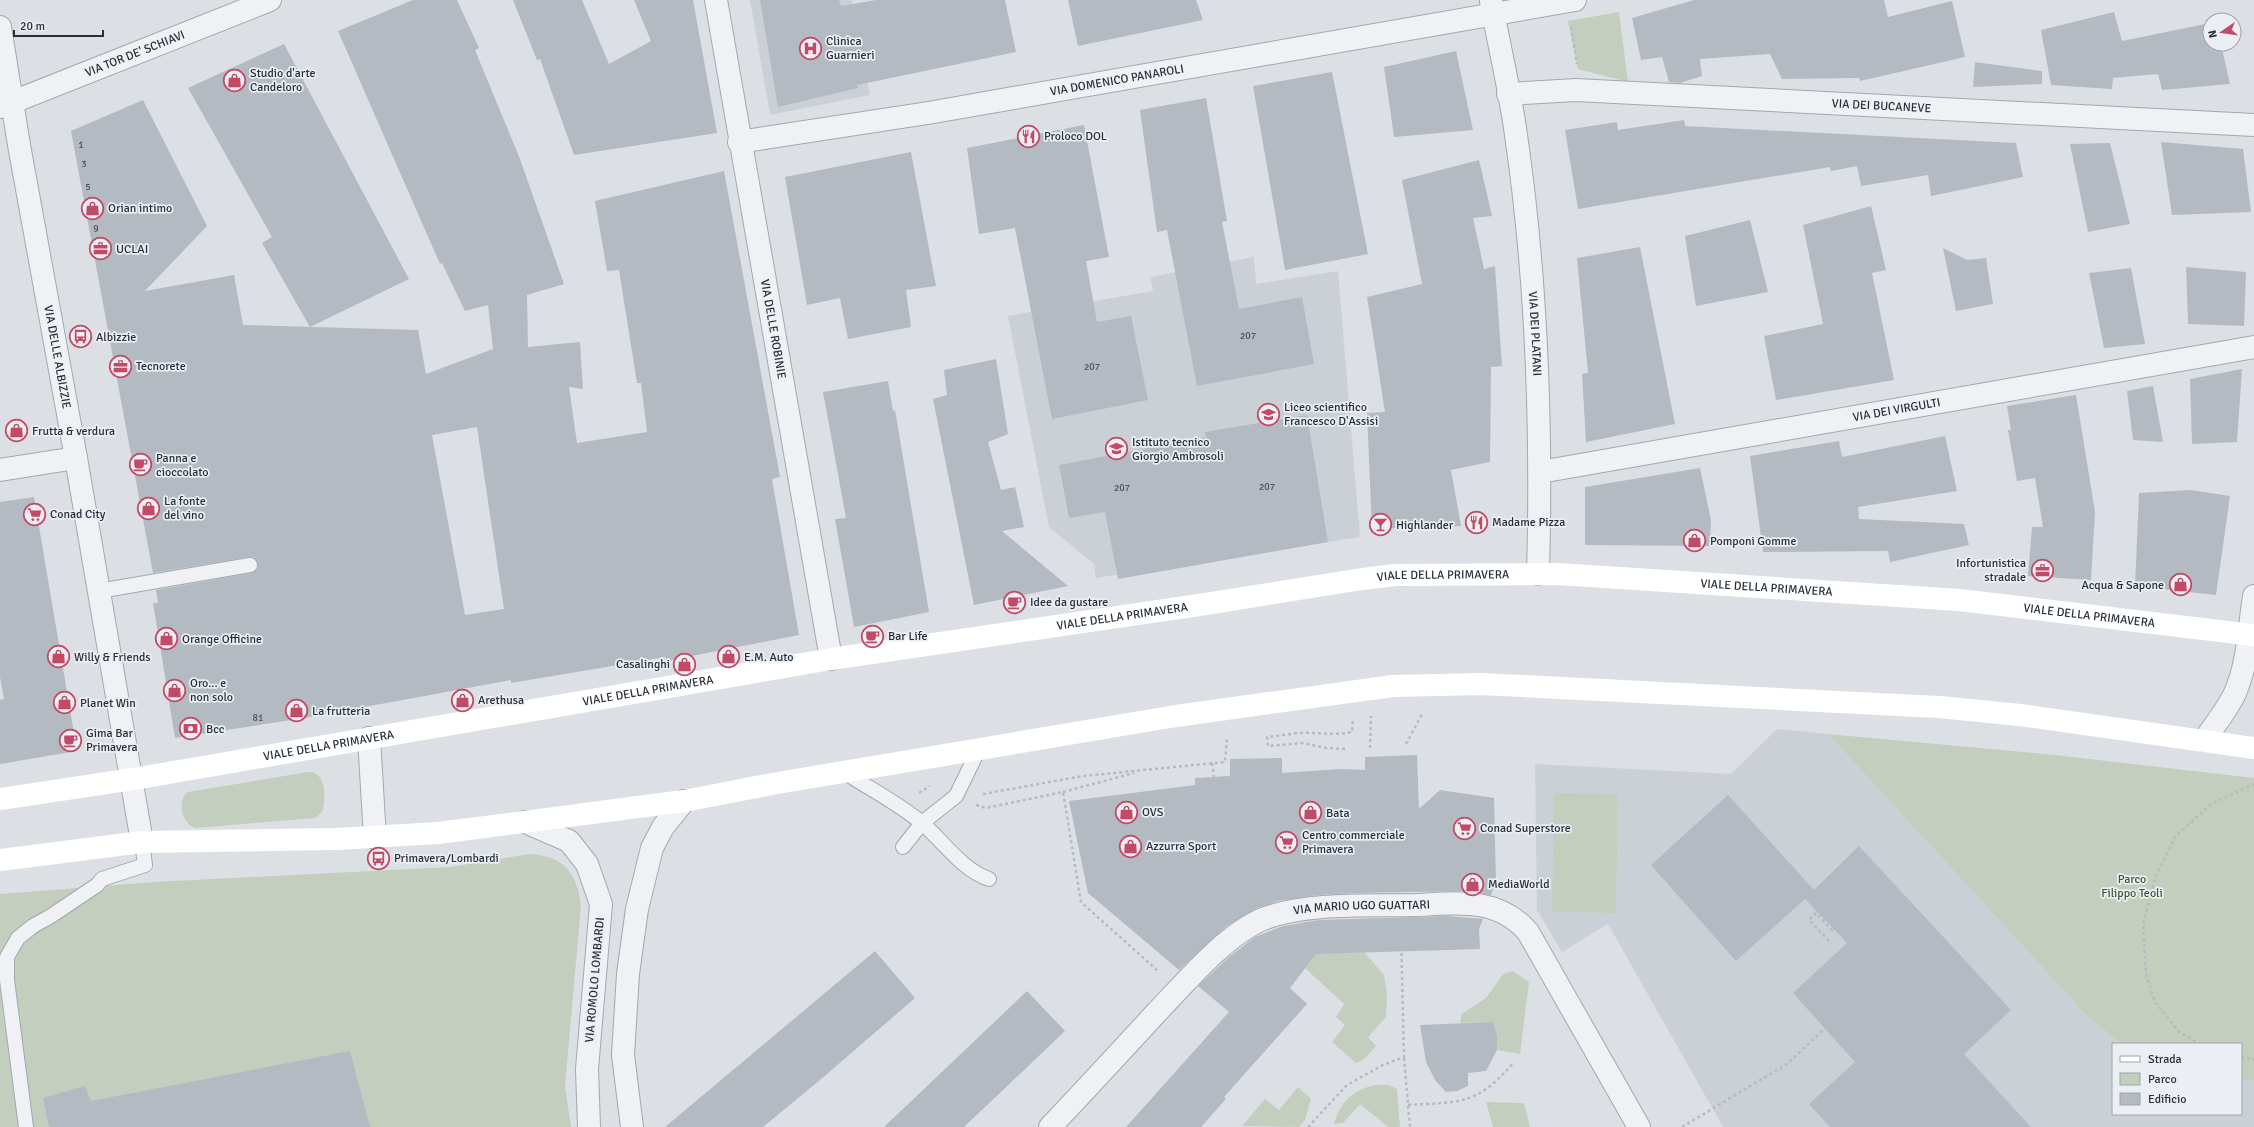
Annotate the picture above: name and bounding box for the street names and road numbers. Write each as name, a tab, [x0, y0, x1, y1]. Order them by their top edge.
street label: VIA TOR DE' SCHIAVI	[83, 27, 187, 80]
street label: VIA DOMENICO PANAROLI	[1049, 61, 1185, 99]
street label: VIA DEI BUCANEVE	[1831, 96, 1932, 116]
street label: VIA DELLE ROBINIE	[757, 278, 790, 380]
street label: VIA DEI PLATANI	[1525, 291, 1545, 376]
street label: VIA DELLE ALBIZZIE	[41, 304, 74, 410]
street label: VIA DEI VIRGULTI	[1852, 395, 1942, 425]
street label: VIALE DELLA PRIMAVERA	[1376, 567, 1510, 585]
street label: VIALE DELLA PRIMAVERA	[1700, 576, 1834, 599]
street label: VIALE DELLA PRIMAVERA	[1056, 599, 1189, 633]
street label: VIALE DELLA PRIMAVERA	[2023, 600, 2157, 631]
street label: VIALE DELLA PRIMAVERA	[581, 672, 715, 709]
street label: VIALE DELLA PRIMAVERA	[262, 727, 396, 764]
street label: VIA MARIO UGO GUATTARI	[1292, 897, 1430, 918]
street label: VIA ROMOLO LOMBARDI	[582, 917, 608, 1043]

